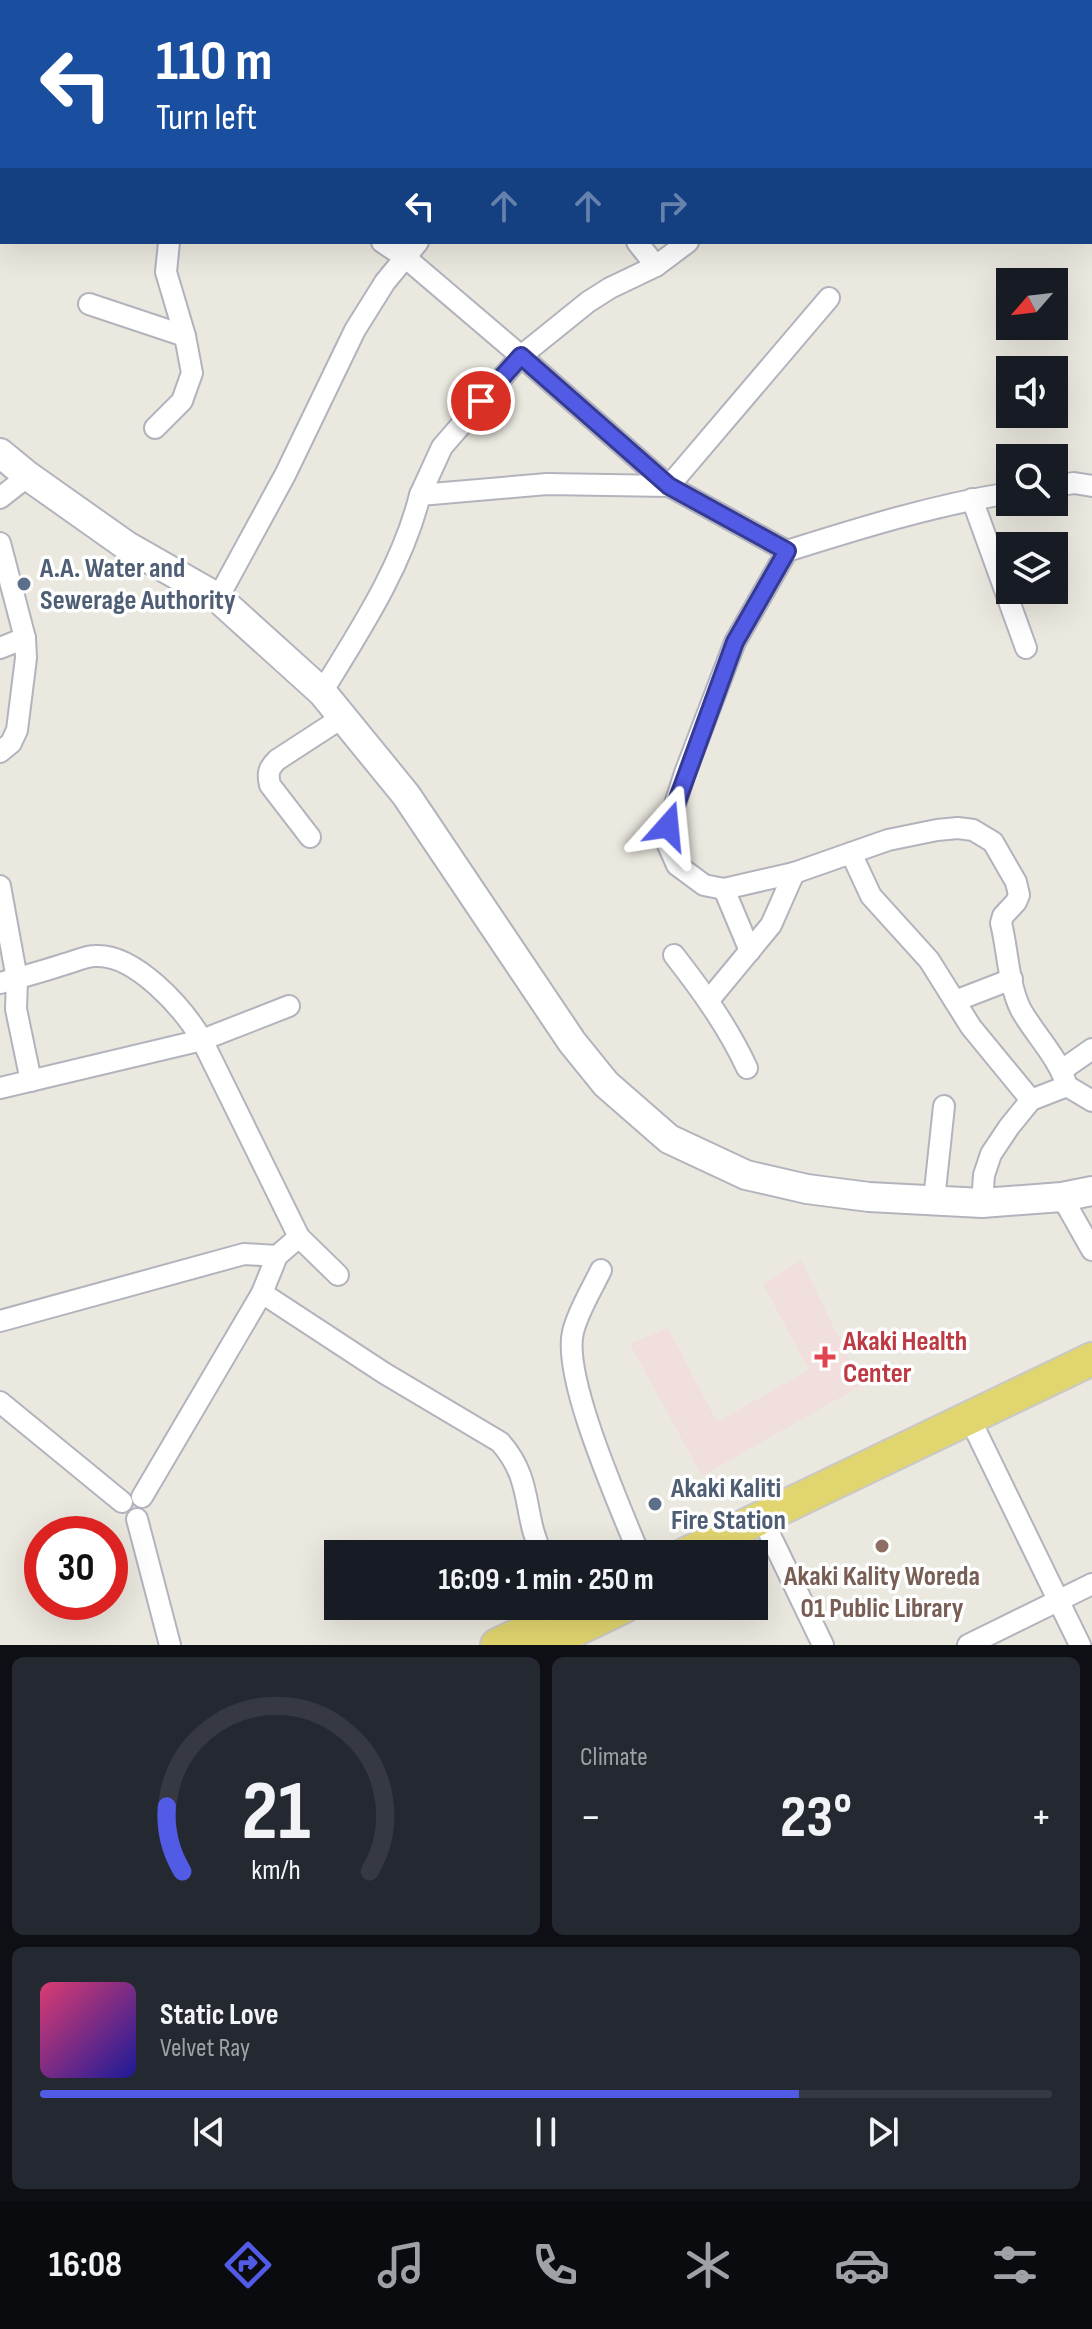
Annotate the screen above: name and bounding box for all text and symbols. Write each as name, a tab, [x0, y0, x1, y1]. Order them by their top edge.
text: 110 m	[156, 29, 272, 96]
icon: left	[24, 32, 128, 136]
text: Turn left	[156, 97, 257, 140]
icon: left	[398, 184, 442, 228]
icon: ahead	[482, 184, 526, 228]
icon: ahead	[566, 184, 610, 228]
icon: right	[650, 184, 694, 228]
north arrow	[996, 268, 1068, 340]
map controls	[996, 268, 1068, 604]
button: sound	[996, 356, 1068, 428]
pin	[447, 367, 515, 435]
icon: arrive	[459, 379, 503, 423]
button: search	[996, 444, 1068, 516]
button: layers	[996, 532, 1068, 604]
place label: A.A. Water and Sewerage Authority	[39, 552, 236, 617]
marker: A.A. Water and Sewerage Authority	[15, 575, 33, 593]
position arrow	[626, 784, 710, 868]
place label: Akaki Health Center	[842, 1325, 967, 1390]
marker: Akaki Health Center	[814, 1346, 836, 1368]
place label: Akaki Kaliti Fire Station	[670, 1472, 786, 1537]
marker: Akaki Kaliti Fire Station	[646, 1495, 664, 1513]
speed limit sign: 30	[24, 1516, 128, 1620]
marker: Akaki Kality Woreda 01 Public Library	[873, 1537, 891, 1555]
place label: Akaki Kality Woreda 01 Public Library	[783, 1560, 980, 1625]
text: 16:09 · 1 min · 250 m	[438, 1562, 654, 1598]
text: Climate	[580, 1742, 648, 1773]
text: 21	[241, 1763, 311, 1863]
text: 23°	[780, 1782, 852, 1854]
text: −	[580, 1791, 602, 1844]
text: +	[1030, 1791, 1052, 1844]
text: km/h	[251, 1853, 301, 1888]
text: Static Love	[160, 1997, 279, 2033]
text: Velvet Ray	[160, 2033, 250, 2064]
icon: previous	[187, 2110, 231, 2154]
icon: pause	[524, 2110, 568, 2154]
icon: next	[861, 2110, 905, 2154]
icon: directions	[220, 2237, 276, 2293]
icon: music	[373, 2237, 429, 2293]
icon: phone	[527, 2237, 583, 2293]
icon: climate	[680, 2237, 736, 2293]
icon: car	[834, 2237, 890, 2293]
icon: filters	[987, 2237, 1043, 2293]
text: 16:08	[49, 2244, 122, 2287]

